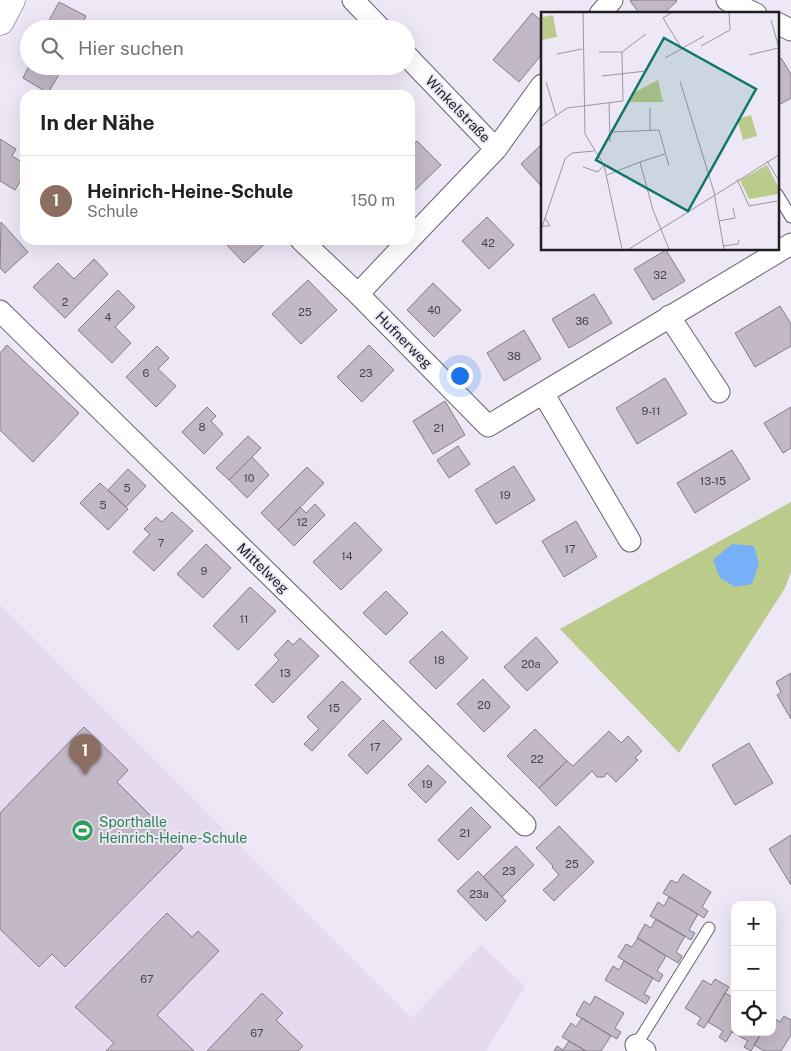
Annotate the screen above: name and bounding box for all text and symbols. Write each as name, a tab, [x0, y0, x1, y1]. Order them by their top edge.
inset map	[541, 12, 778, 250]
search box	[20, 20, 415, 75]
icon: search	[38, 34, 66, 62]
text: Hier suchen	[78, 37, 184, 59]
street label: Winkelstraße	[422, 73, 494, 146]
text: In der Nähe	[40, 110, 155, 135]
text: Heinrich-Heine-Schule	[87, 180, 293, 202]
text: 1	[53, 191, 59, 210]
text: 150 m	[351, 191, 395, 210]
text: Schule	[87, 202, 138, 221]
house number: 42	[481, 237, 495, 249]
house number: 32	[653, 269, 667, 281]
house number: 2	[62, 296, 69, 308]
house number: 40	[427, 304, 441, 316]
house number: 25	[298, 306, 312, 318]
street label: Hufnerweg	[372, 308, 436, 372]
house number: 4	[105, 311, 112, 323]
house number: 36	[575, 315, 589, 327]
house number: 38	[507, 350, 521, 362]
your location	[447, 363, 473, 389]
house number: 6	[143, 367, 150, 379]
house number: 23	[359, 367, 373, 379]
house number: 9-11	[641, 405, 661, 417]
house number: 8	[198, 421, 206, 433]
house number: 21	[433, 422, 445, 434]
house number: 10	[243, 472, 255, 484]
house number: 13-15	[700, 475, 726, 487]
house number: 5	[123, 482, 131, 494]
house number: 19	[499, 489, 511, 501]
house number: 5	[99, 499, 107, 511]
house number: 12	[296, 516, 308, 528]
house number: 7	[158, 537, 165, 549]
street label: Mittelweg	[234, 540, 292, 597]
house number: 17	[564, 543, 576, 555]
house number: 14	[341, 550, 353, 562]
house number: 9	[201, 565, 208, 577]
house number: 11	[240, 613, 248, 625]
house number: 18	[433, 654, 445, 666]
house number: 20a	[521, 658, 541, 670]
house number: 13	[279, 667, 291, 679]
house number: 20	[477, 699, 491, 711]
house number: 15	[328, 702, 340, 714]
pin: 1	[69, 734, 101, 775]
house number: 17	[369, 741, 381, 753]
house number: 22	[530, 753, 544, 765]
house number: 19	[421, 778, 433, 790]
place label: Sporthalle Heinrich-Heine-Schule	[99, 814, 247, 846]
sports icon: Sporthalle Heinrich-Heine-Schule	[71, 818, 95, 842]
house number: 21	[459, 827, 471, 839]
house number: 25	[565, 858, 579, 870]
house number: 23	[502, 865, 516, 877]
house number: 23a	[469, 888, 489, 900]
map controls	[731, 901, 776, 1036]
button: +	[731, 901, 776, 946]
button: −	[731, 946, 776, 991]
house number: 67	[140, 973, 154, 985]
button: locate	[731, 991, 776, 1036]
house number: 67	[250, 1027, 264, 1039]

